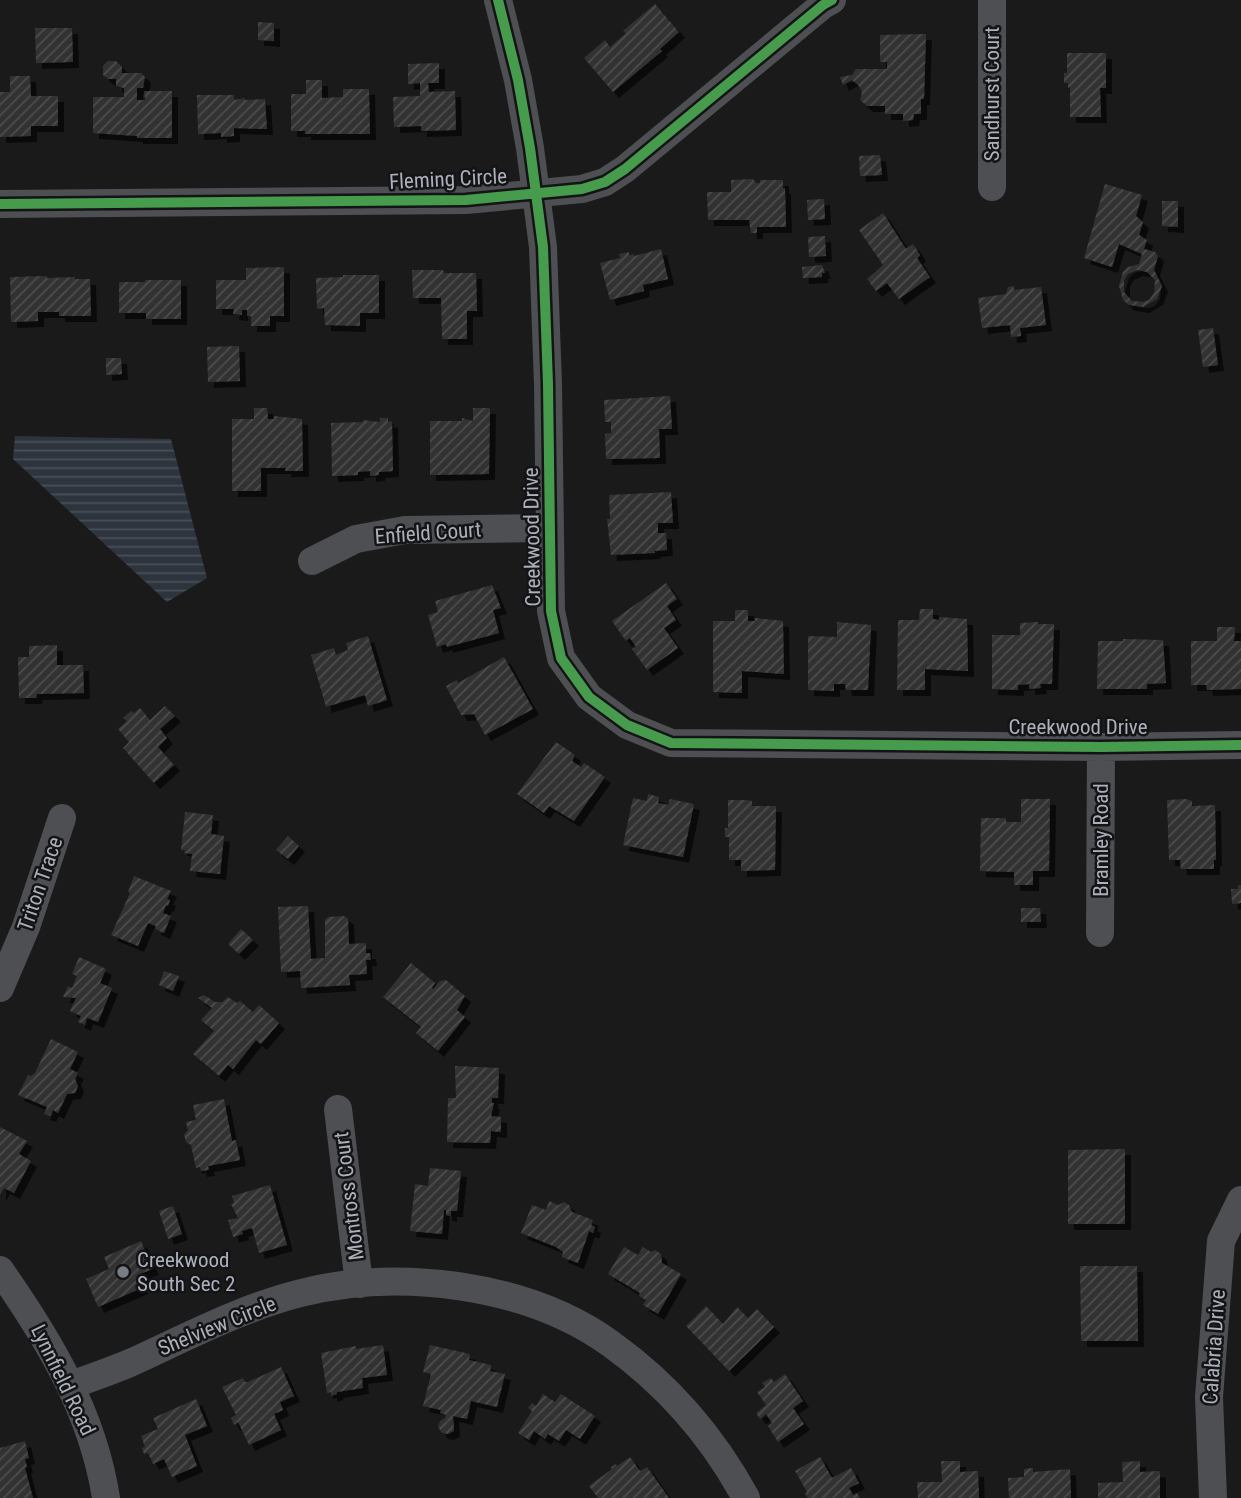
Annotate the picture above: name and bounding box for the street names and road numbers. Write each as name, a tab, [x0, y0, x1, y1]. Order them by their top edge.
street label: Sandhurst Court	[980, 27, 1004, 161]
street label: Fleming Circle	[388, 164, 508, 194]
street label: Creekwood Drive	[519, 467, 545, 607]
street label: Enfield Court	[374, 517, 482, 549]
street label: Creekwood Drive	[1008, 715, 1148, 739]
street label: Bramley Road	[1089, 783, 1113, 897]
street label: Triton Trace	[13, 833, 67, 934]
street label: Montross Court	[329, 1130, 369, 1262]
street label: Calabria Drive	[1198, 1289, 1230, 1405]
street label: Shelview Circle	[155, 1291, 280, 1361]
street label: Lynnfield Road	[26, 1321, 100, 1439]

